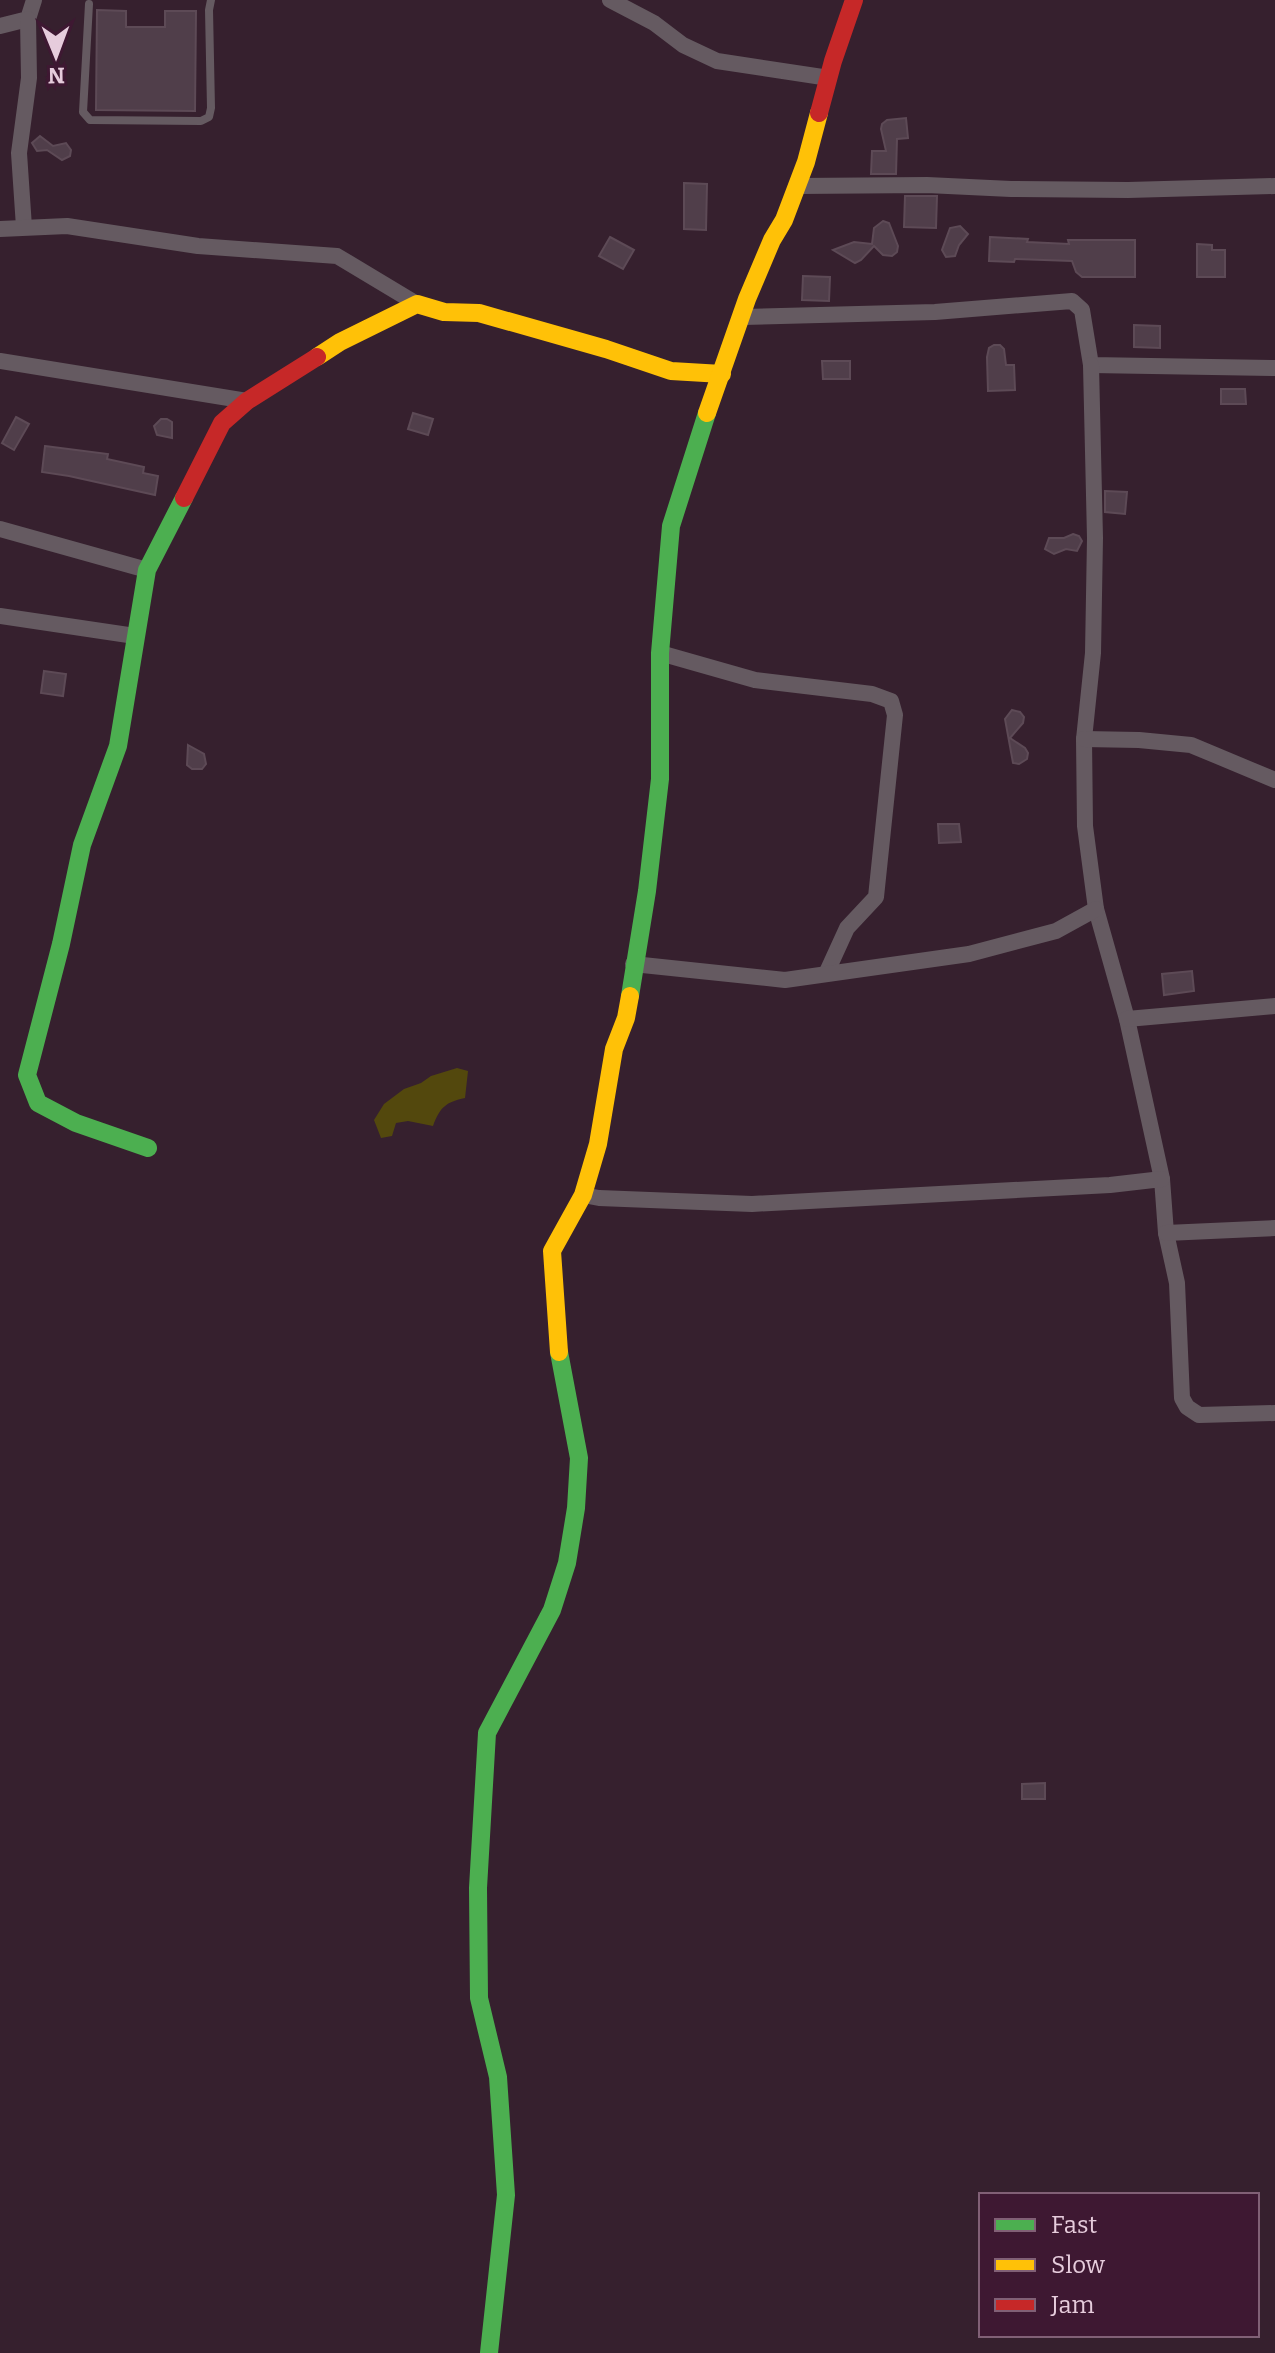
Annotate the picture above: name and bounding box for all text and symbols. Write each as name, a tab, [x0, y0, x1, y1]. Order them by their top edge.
north arrow	[16, 16, 96, 96]
text: N	[48, 62, 65, 89]
legend	[979, 2193, 1259, 2337]
text: Fast	[1051, 2211, 1097, 2239]
text: Slow	[1051, 2251, 1106, 2279]
text: Jam	[1050, 2291, 1095, 2319]

